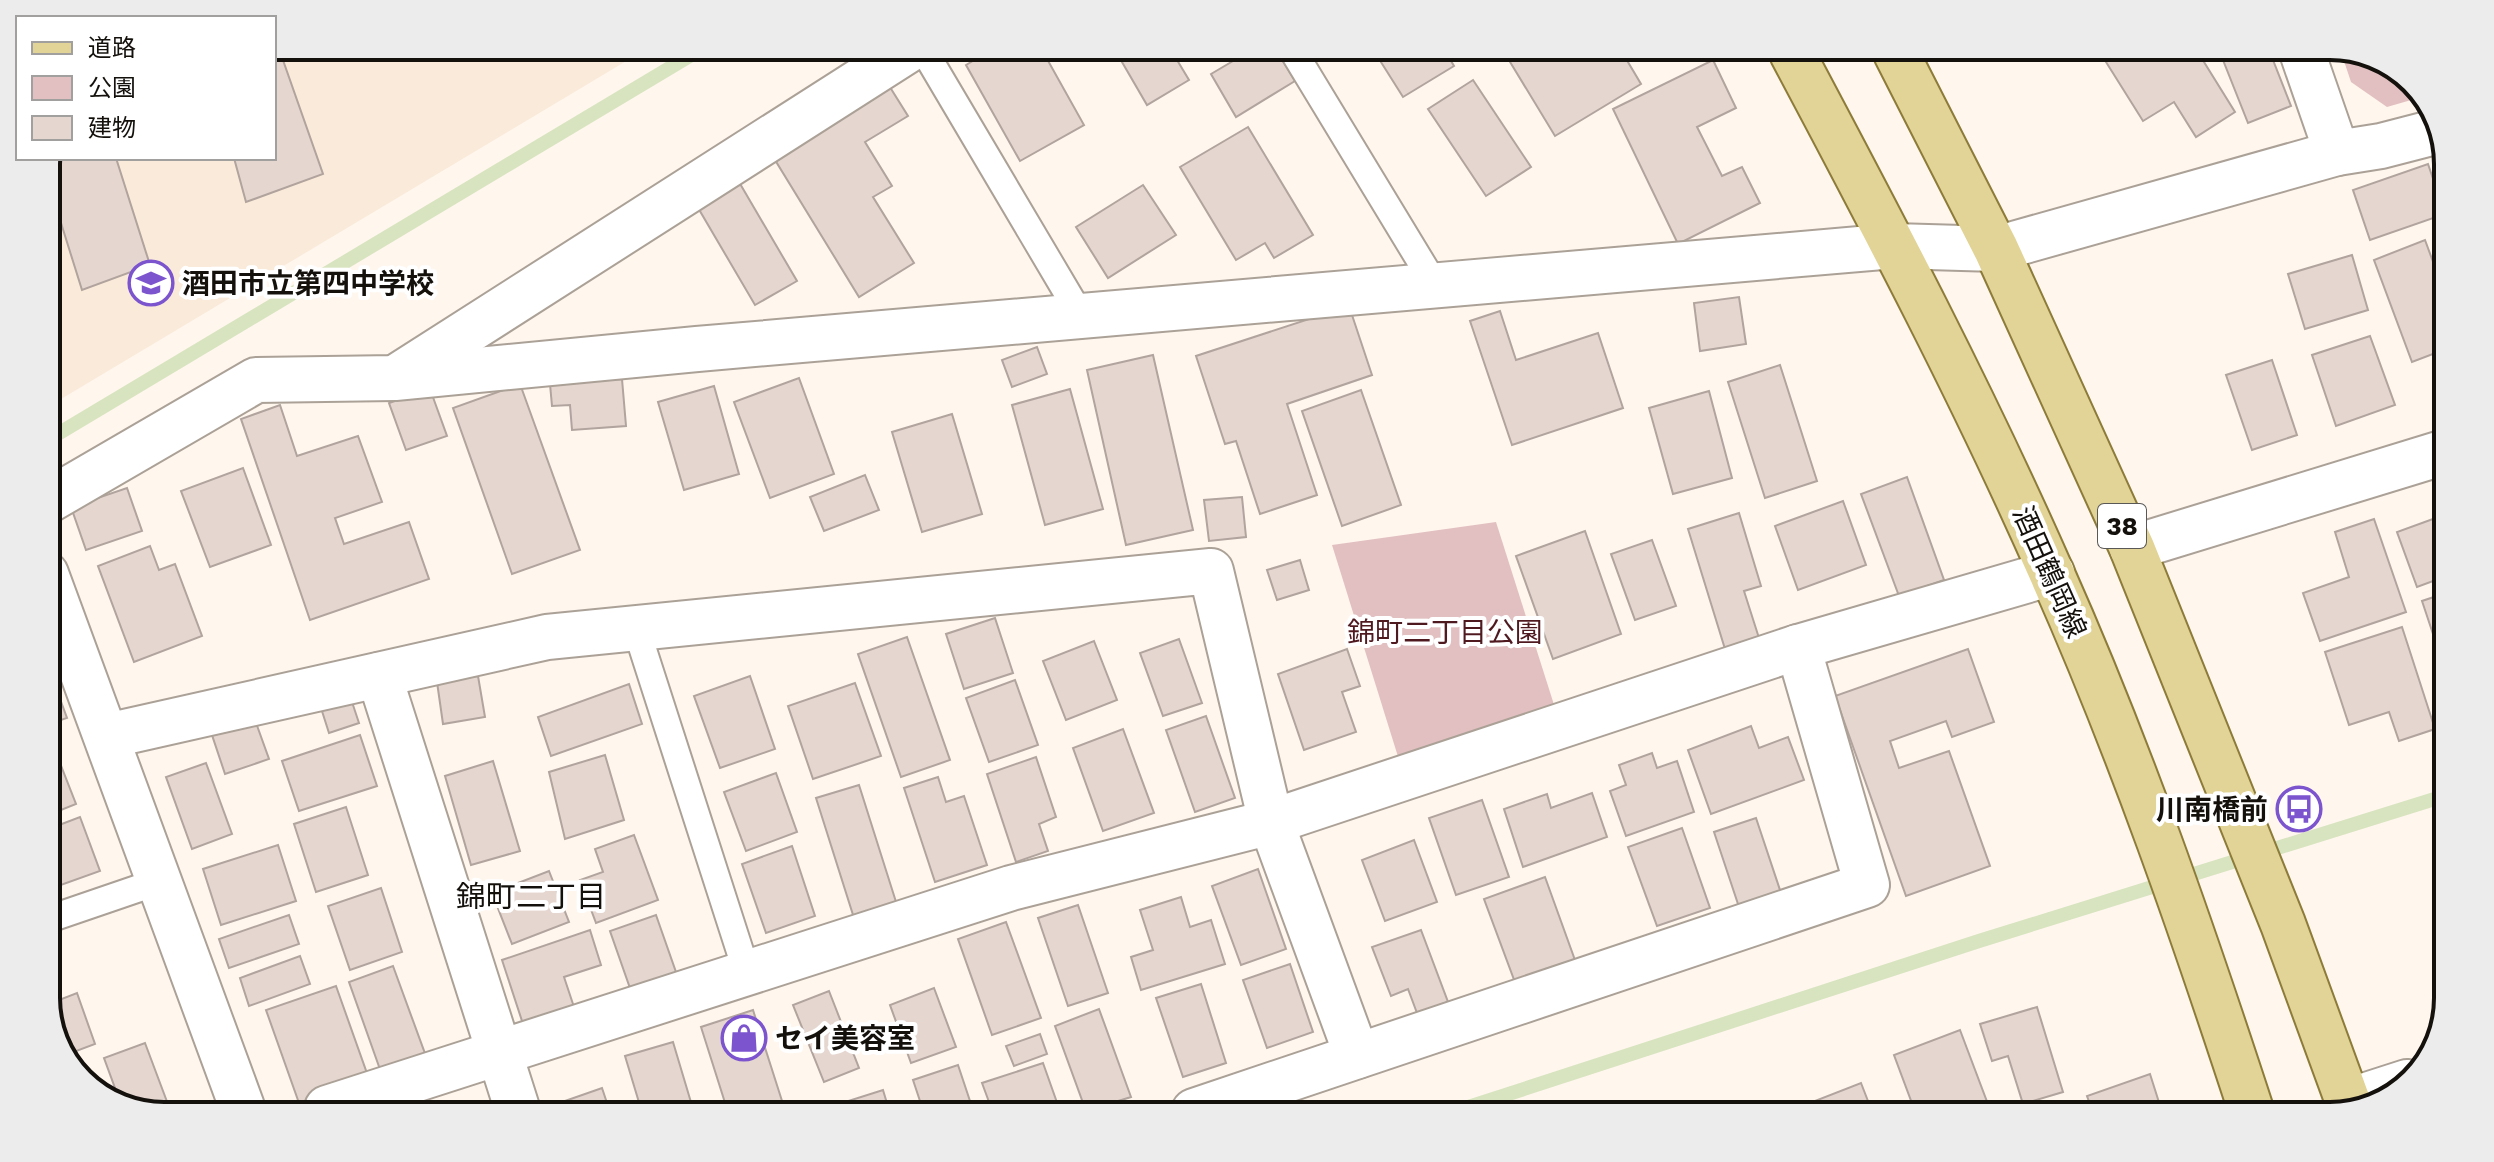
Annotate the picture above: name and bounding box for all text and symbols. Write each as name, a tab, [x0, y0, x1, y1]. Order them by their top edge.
legend	[16, 16, 276, 160]
text: 道路	[88, 34, 136, 62]
text: 公園	[88, 74, 136, 102]
text: 建物	[88, 114, 136, 142]
school or university icon: 酒田市立第四中学校	[127, 259, 175, 307]
place label: 酒田市立第四中学校	[182, 267, 434, 300]
street label: 酒田鶴岡線	[2006, 502, 2093, 643]
road number: 38	[2098, 504, 2146, 548]
park label: 錦町二丁目公園	[1347, 616, 1543, 649]
bus stop icon: 川南橋前	[2275, 785, 2323, 833]
place label: 川南橋前	[2156, 793, 2268, 826]
district label: 錦町二丁目	[456, 879, 606, 914]
shop icon: セイ美容室	[720, 1014, 768, 1062]
place label: セイ美容室	[775, 1022, 915, 1055]

